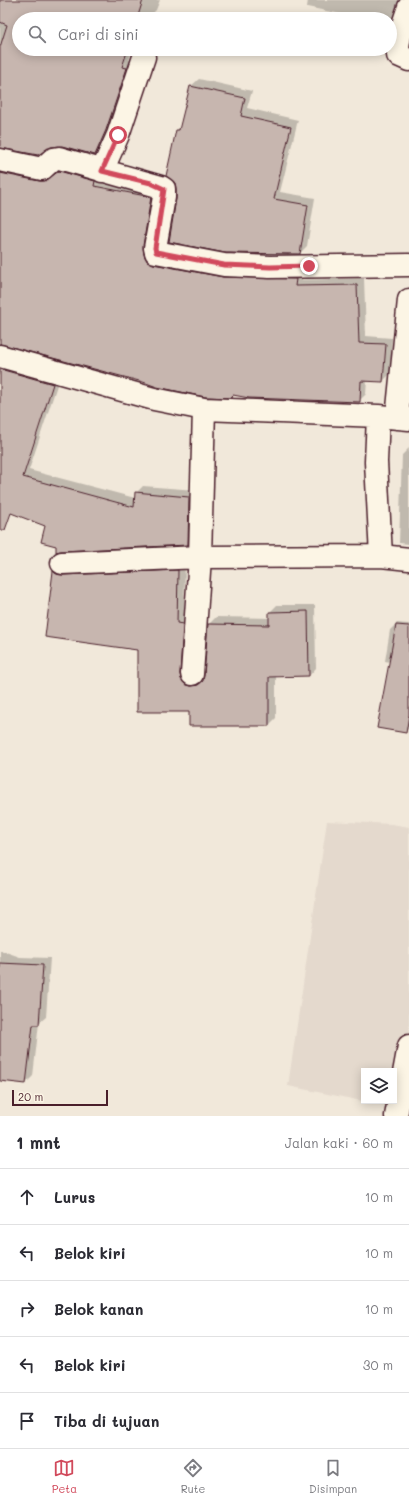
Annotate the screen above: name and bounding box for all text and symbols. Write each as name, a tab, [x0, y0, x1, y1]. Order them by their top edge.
search box	[12, 12, 397, 56]
icon: search	[26, 23, 48, 45]
text: Cari di sini	[58, 24, 139, 44]
route start	[109, 126, 127, 144]
route end	[300, 257, 318, 275]
map controls	[361, 1068, 397, 1104]
button: layers	[361, 1068, 397, 1104]
scale bar	[12, 1088, 108, 1107]
text: 20 m	[18, 1089, 43, 1104]
text: 1 mnt	[16, 1131, 60, 1153]
text: Jalan kaki · 60 m	[285, 1134, 393, 1151]
icon: ahead	[16, 1186, 38, 1208]
text: Lurus	[54, 1187, 95, 1207]
text: 10 m	[365, 1188, 393, 1205]
icon: left	[16, 1242, 38, 1264]
text: Belok kiri	[54, 1243, 126, 1263]
text: 10 m	[365, 1244, 393, 1261]
icon: right	[16, 1298, 38, 1320]
text: Belok kanan	[54, 1299, 143, 1319]
text: 10 m	[365, 1300, 393, 1317]
icon: left	[16, 1354, 38, 1376]
text: Belok kiri	[54, 1355, 126, 1375]
text: 30 m	[363, 1356, 393, 1373]
icon: arrive	[16, 1410, 38, 1432]
text: Tiba di tujuan	[54, 1411, 159, 1431]
tab: Peta	[52, 1457, 77, 1496]
tab: Rute	[181, 1457, 205, 1496]
tab: Disimpan	[309, 1457, 357, 1496]

